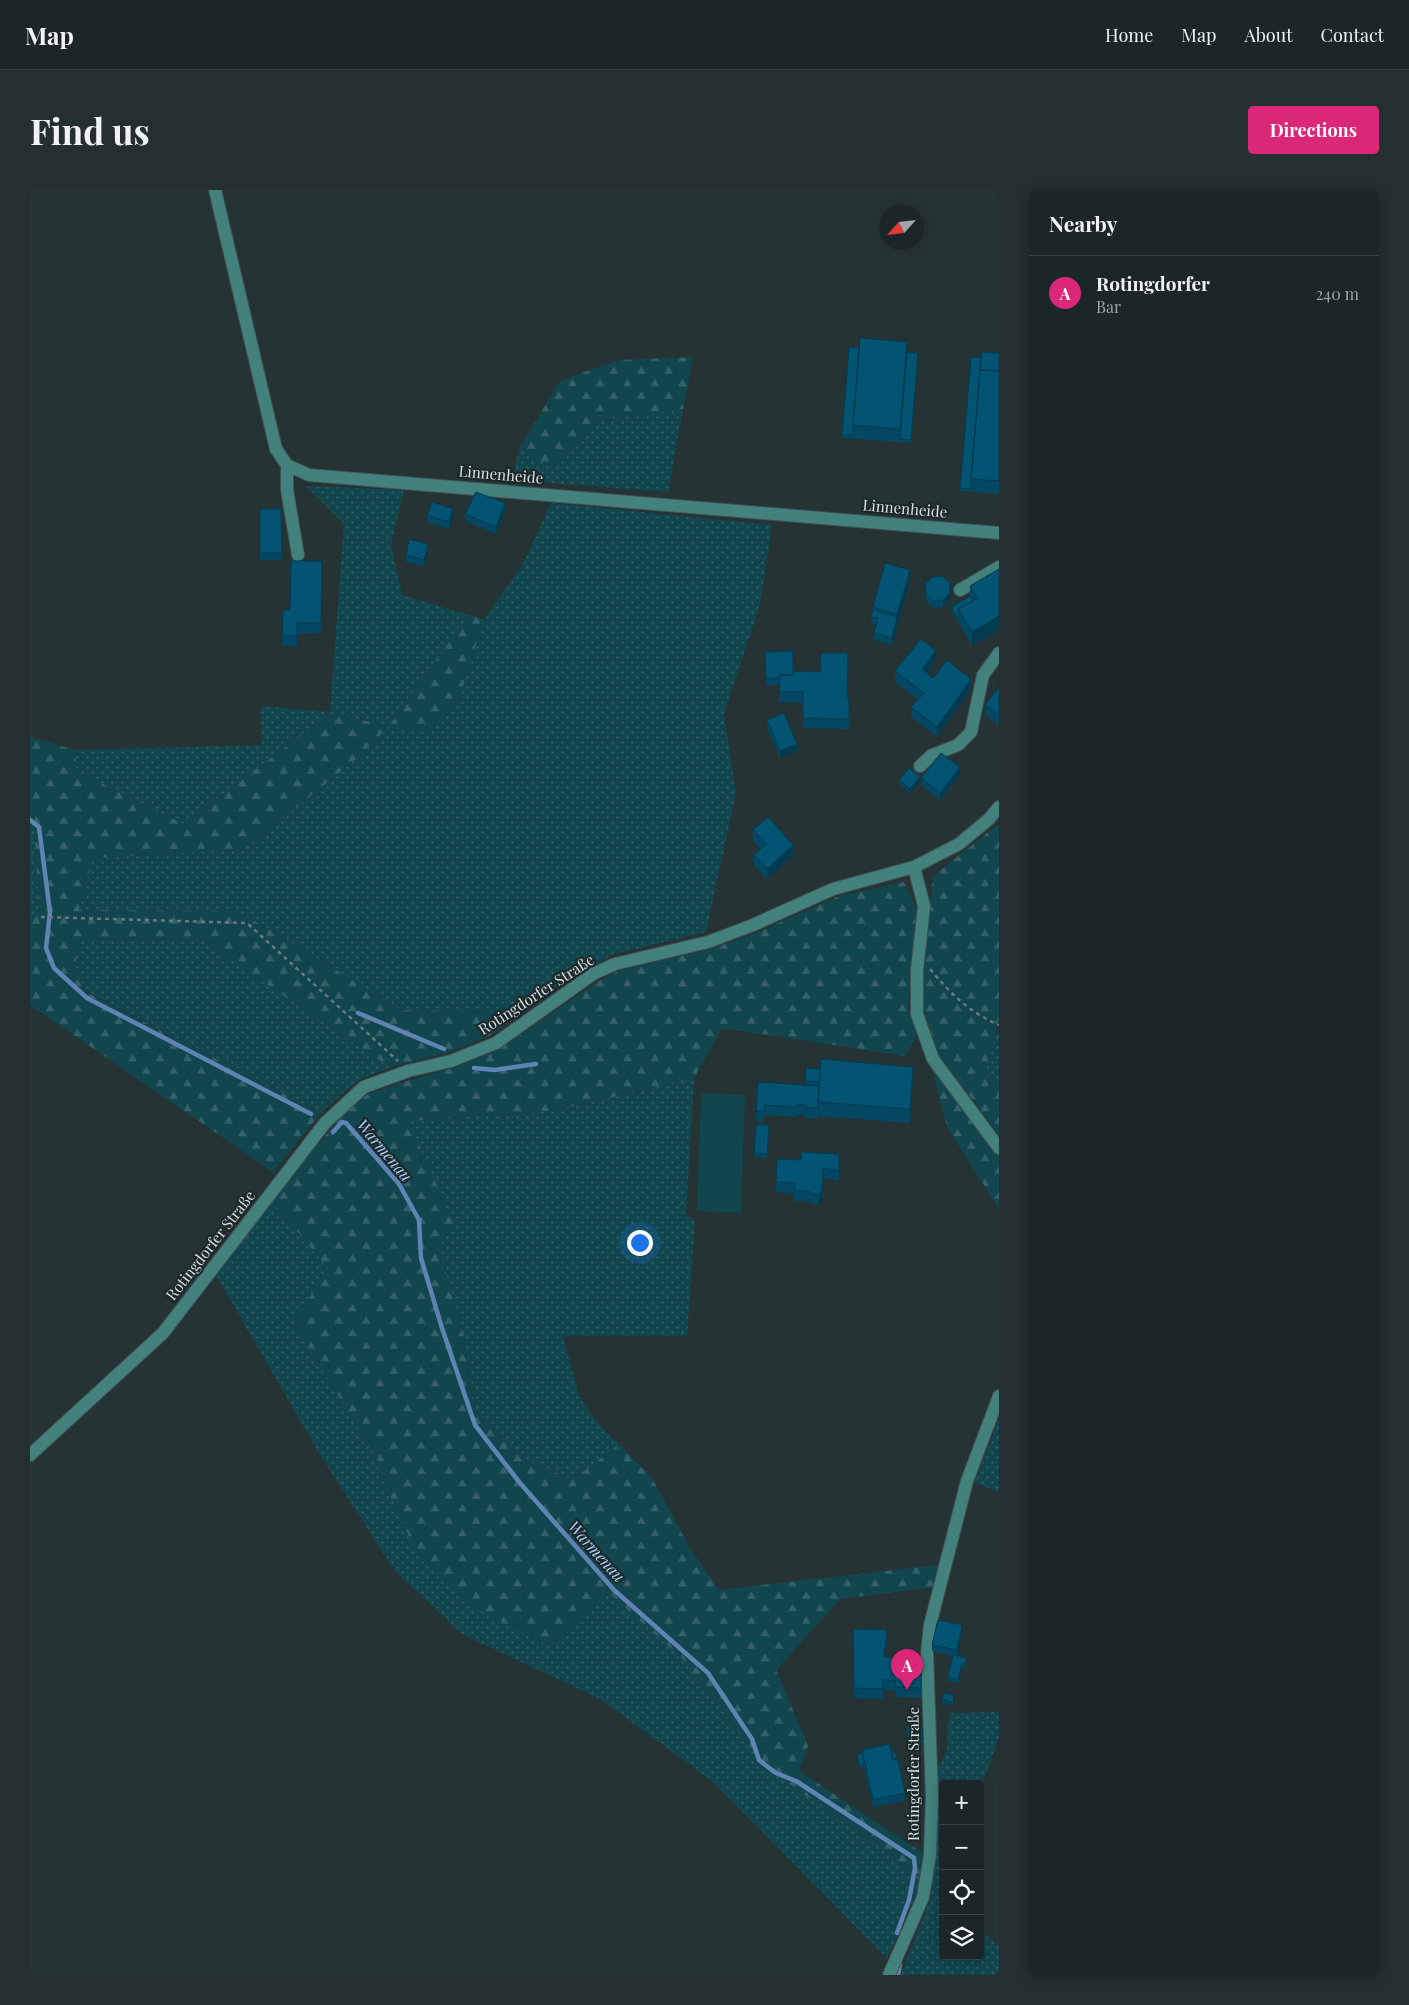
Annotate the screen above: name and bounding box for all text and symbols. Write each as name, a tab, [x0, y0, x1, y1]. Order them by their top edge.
text: Map	[25, 19, 74, 51]
text: Home	[1105, 23, 1153, 47]
text: Map	[1181, 23, 1216, 47]
text: About	[1244, 23, 1293, 47]
text: Contact	[1321, 23, 1384, 47]
button: Directions	[1248, 106, 1379, 154]
text: Find us	[30, 107, 150, 154]
north arrow	[879, 205, 924, 250]
text: Nearby	[1049, 209, 1118, 237]
text: Rotingdorfer	[1096, 270, 1210, 296]
text: A	[1060, 283, 1070, 304]
text: 240 m	[1316, 283, 1359, 304]
text: Bar	[1096, 296, 1121, 317]
street label: Linnenheide	[458, 460, 544, 488]
street label: Linnenheide	[862, 494, 948, 522]
street label: Rotingdorfer Straße	[474, 949, 598, 1039]
water label: Warmenau	[353, 1114, 417, 1186]
street label: Rotingdorfer Straße	[161, 1186, 259, 1304]
your location	[627, 1230, 653, 1256]
water label: Warmenau	[564, 1516, 630, 1586]
pin: A	[891, 1649, 923, 1690]
street label: Rotingdorfer Straße	[903, 1707, 923, 1841]
map controls	[939, 1780, 984, 1960]
button: +	[939, 1780, 984, 1825]
button: −	[939, 1825, 984, 1870]
button: locate	[939, 1870, 984, 1915]
button: layers	[939, 1915, 984, 1960]

